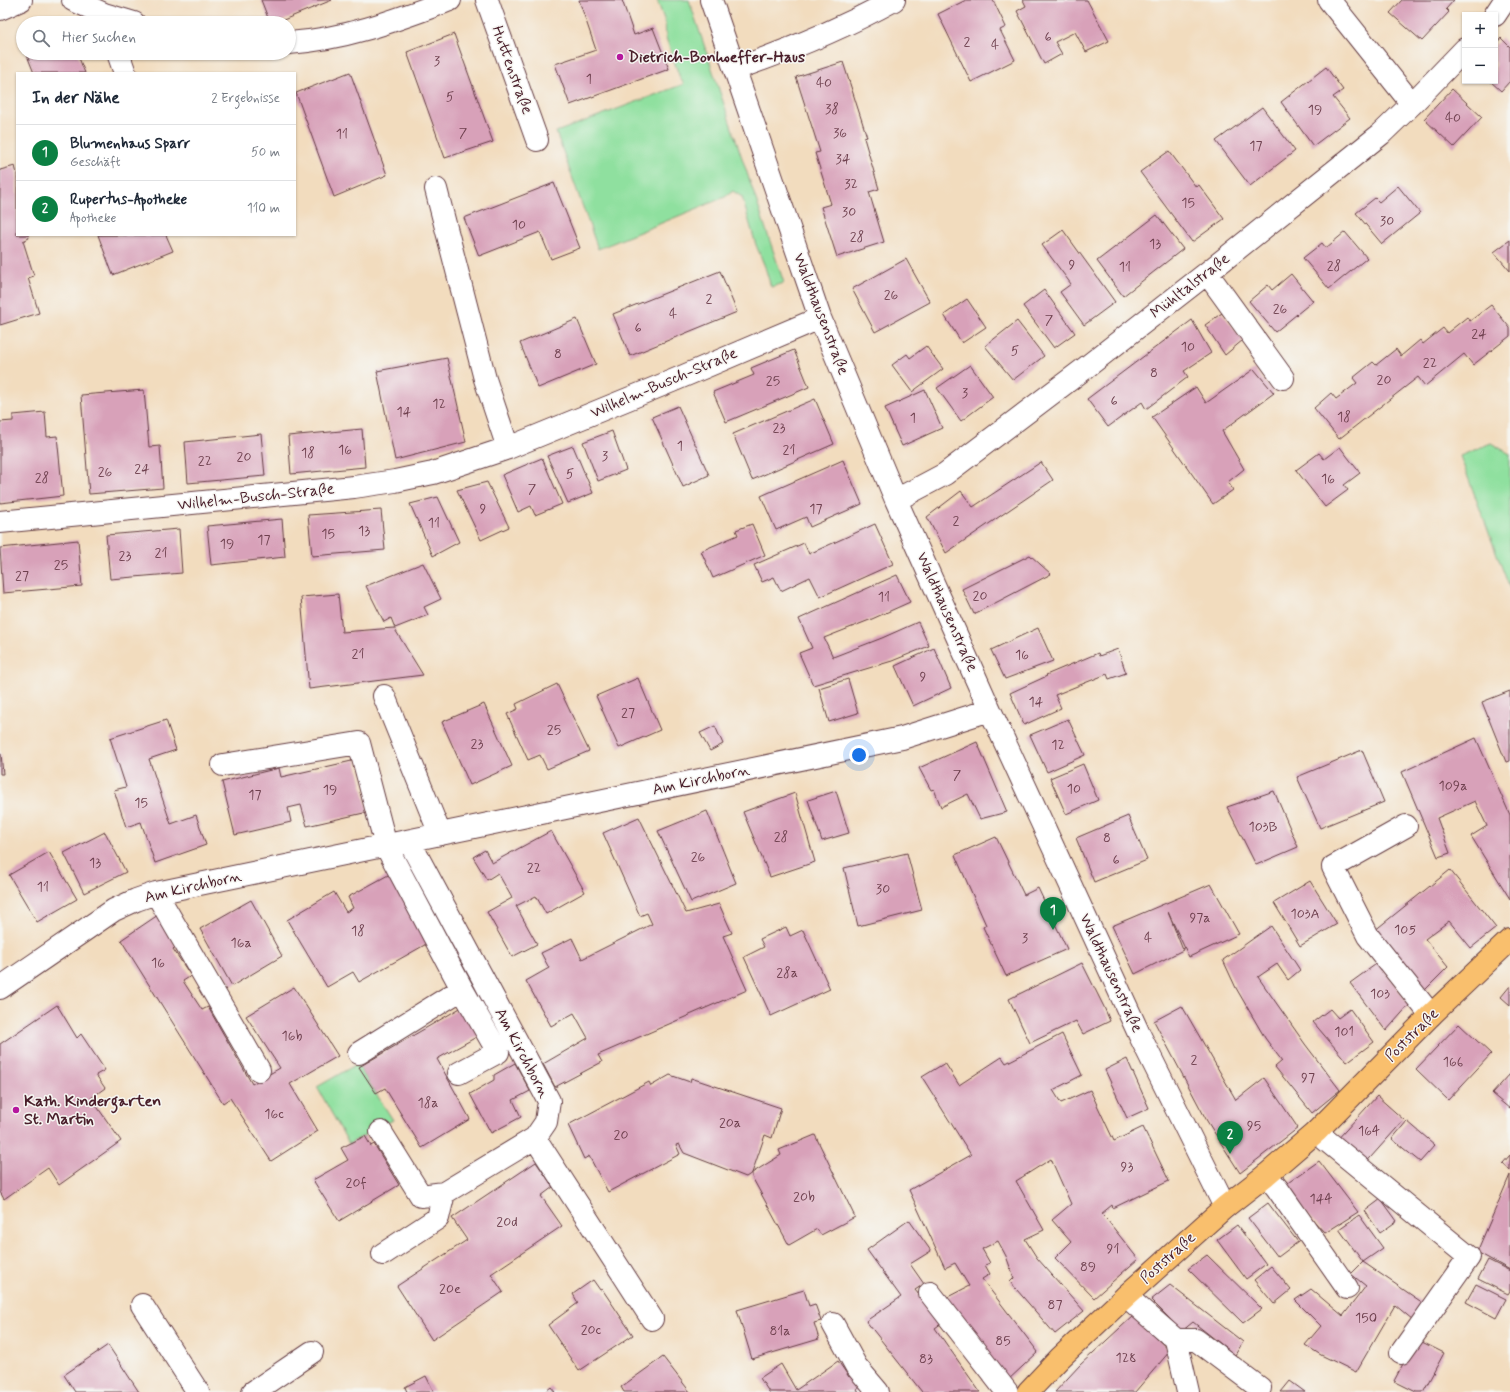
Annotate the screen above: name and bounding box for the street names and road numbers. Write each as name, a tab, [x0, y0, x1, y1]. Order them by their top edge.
street label: Huttenstraße	[486, 23, 538, 117]
street label: Mühltalstraße	[1146, 248, 1234, 324]
street label: Waldthausenstraße	[788, 250, 854, 378]
street label: Wilhelm-Busch-Straße	[587, 342, 741, 423]
street label: Wilhelm-Busch-Straße	[176, 478, 336, 516]
street label: Waldthausenstraße	[911, 549, 983, 675]
street label: Am Kirchborn	[650, 759, 752, 801]
street label: Am Kirchborn	[142, 866, 244, 908]
street label: Waldthausenstraße	[1074, 910, 1148, 1036]
street label: Poststraße	[1380, 1003, 1444, 1067]
street label: Am Kirchborn	[489, 1004, 555, 1102]
street label: Poststraße	[1136, 1227, 1200, 1289]

